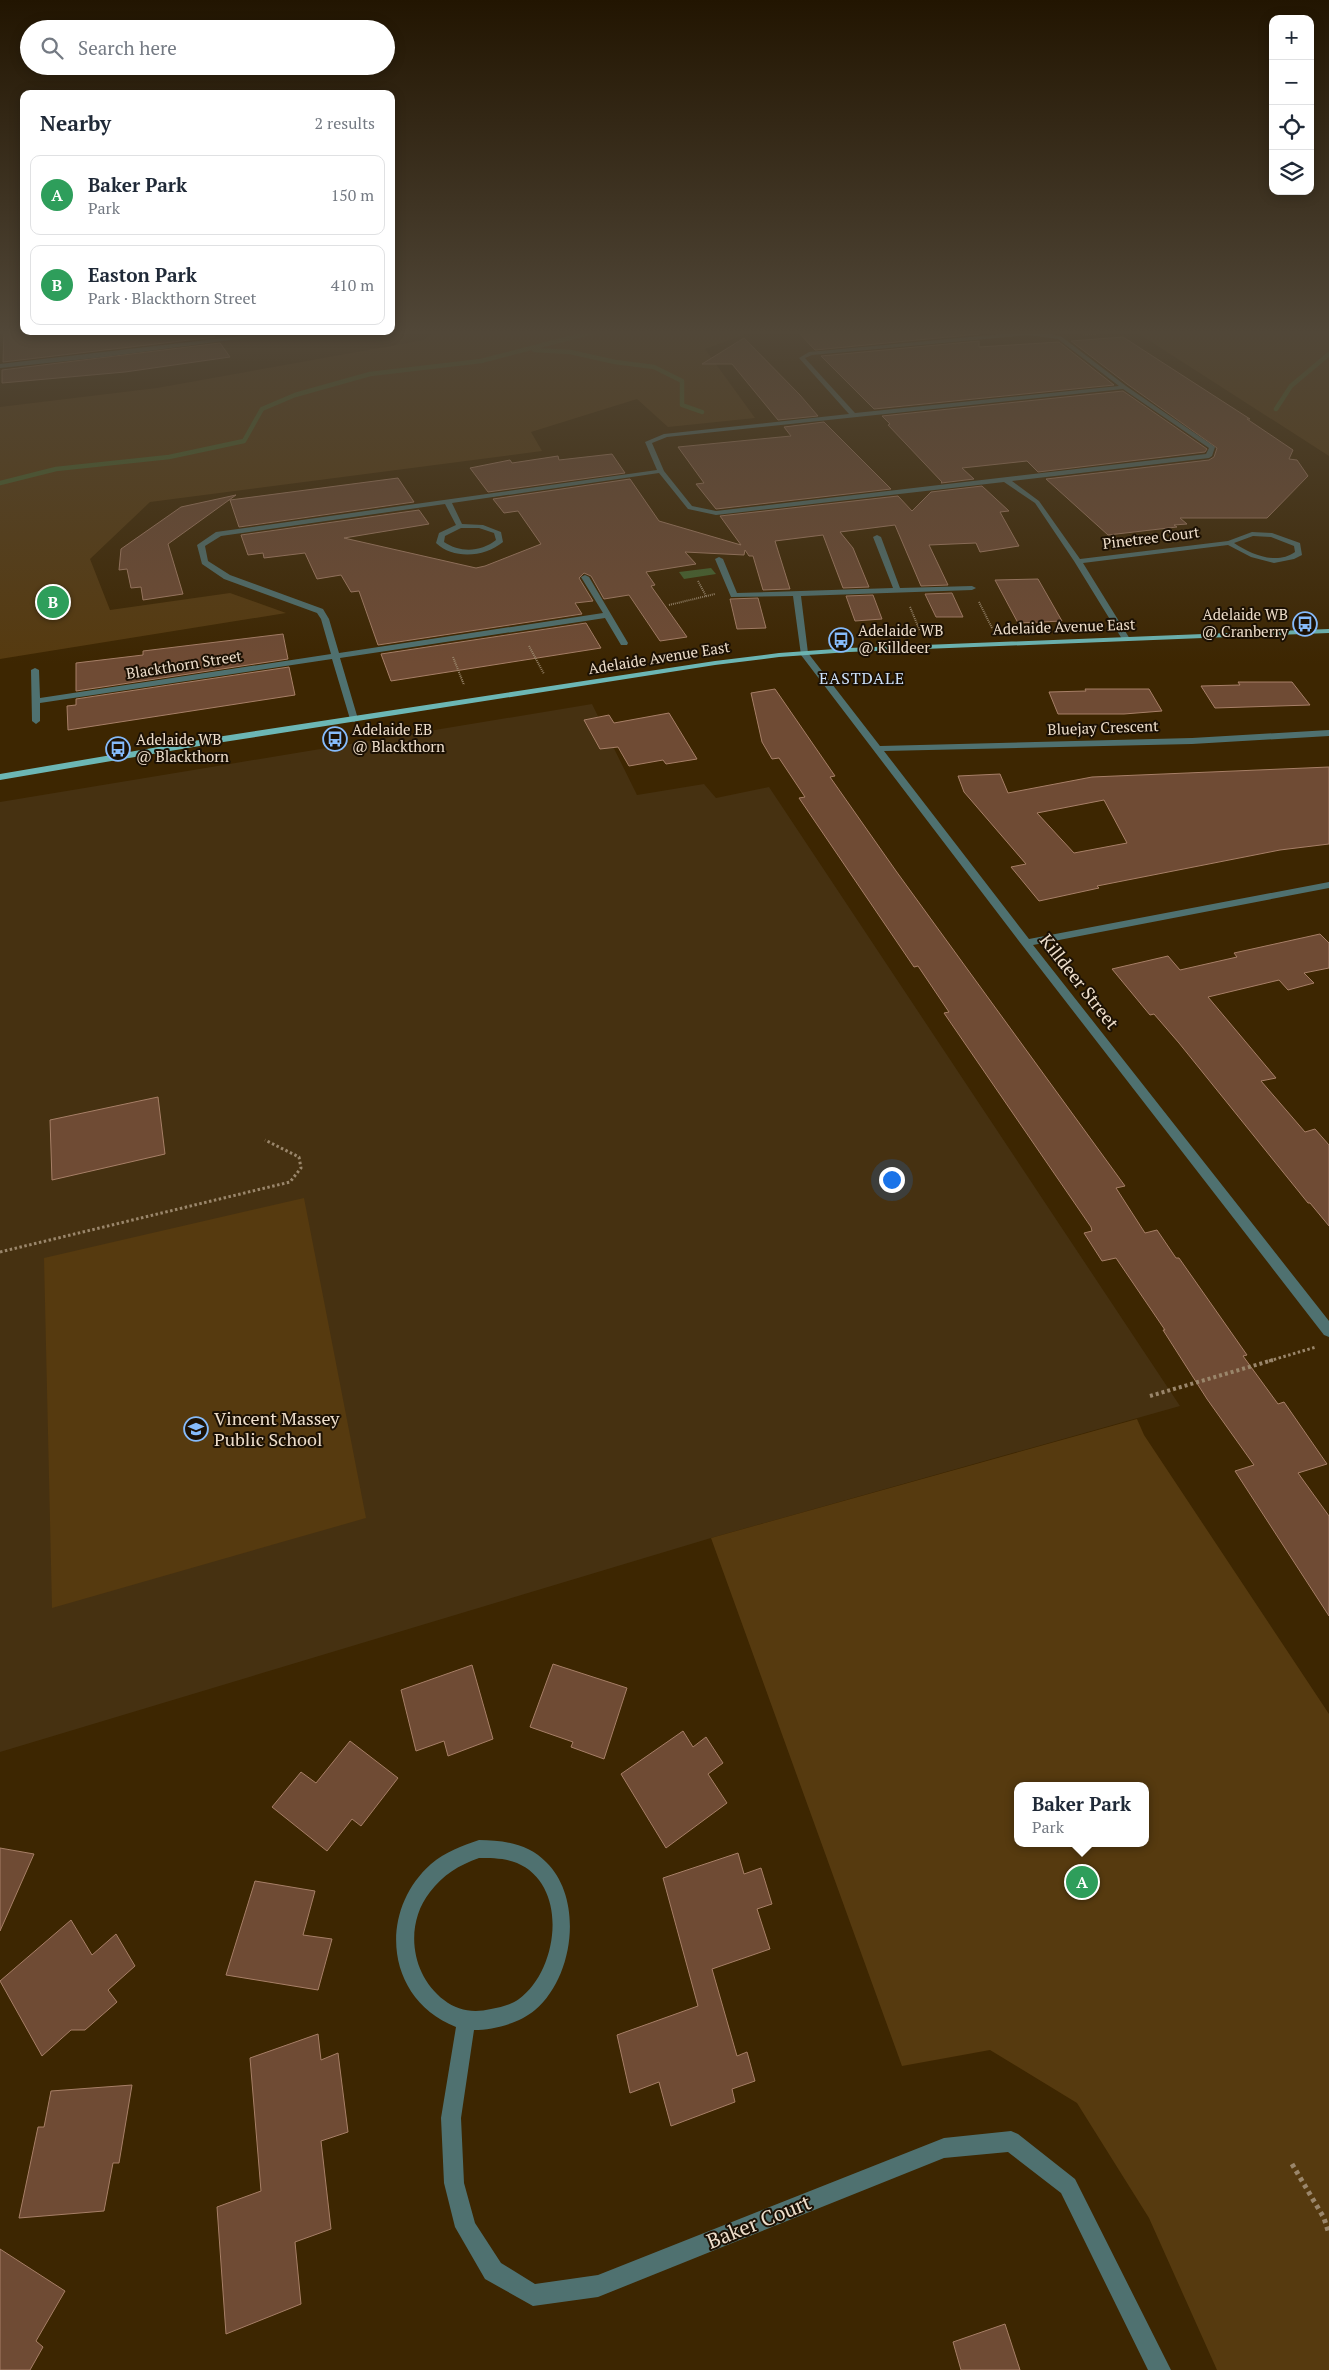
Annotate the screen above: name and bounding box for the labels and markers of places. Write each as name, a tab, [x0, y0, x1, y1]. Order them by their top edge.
pin: B	[37, 583, 69, 621]
place label: Adelaide WB @ Cranberry	[1201, 604, 1288, 641]
bus stop icon: Adelaide WB @ Cranberry	[1292, 611, 1318, 637]
place label: Adelaide WB @ Killdeer	[858, 620, 943, 657]
bus stop icon: Adelaide WB @ Killdeer	[828, 627, 854, 653]
place label: Adelaide EB @ Blackthorn	[352, 719, 445, 756]
bus stop icon: Adelaide EB @ Blackthorn	[322, 726, 348, 752]
place label: Adelaide WB @ Blackthorn	[136, 729, 229, 766]
bus stop icon: Adelaide WB @ Blackthorn	[105, 736, 131, 762]
place label: Vincent Massey Public School	[214, 1406, 340, 1451]
school or university icon: Vincent Massey Public School	[183, 1416, 209, 1442]
pin: A	[1066, 1863, 1098, 1901]

